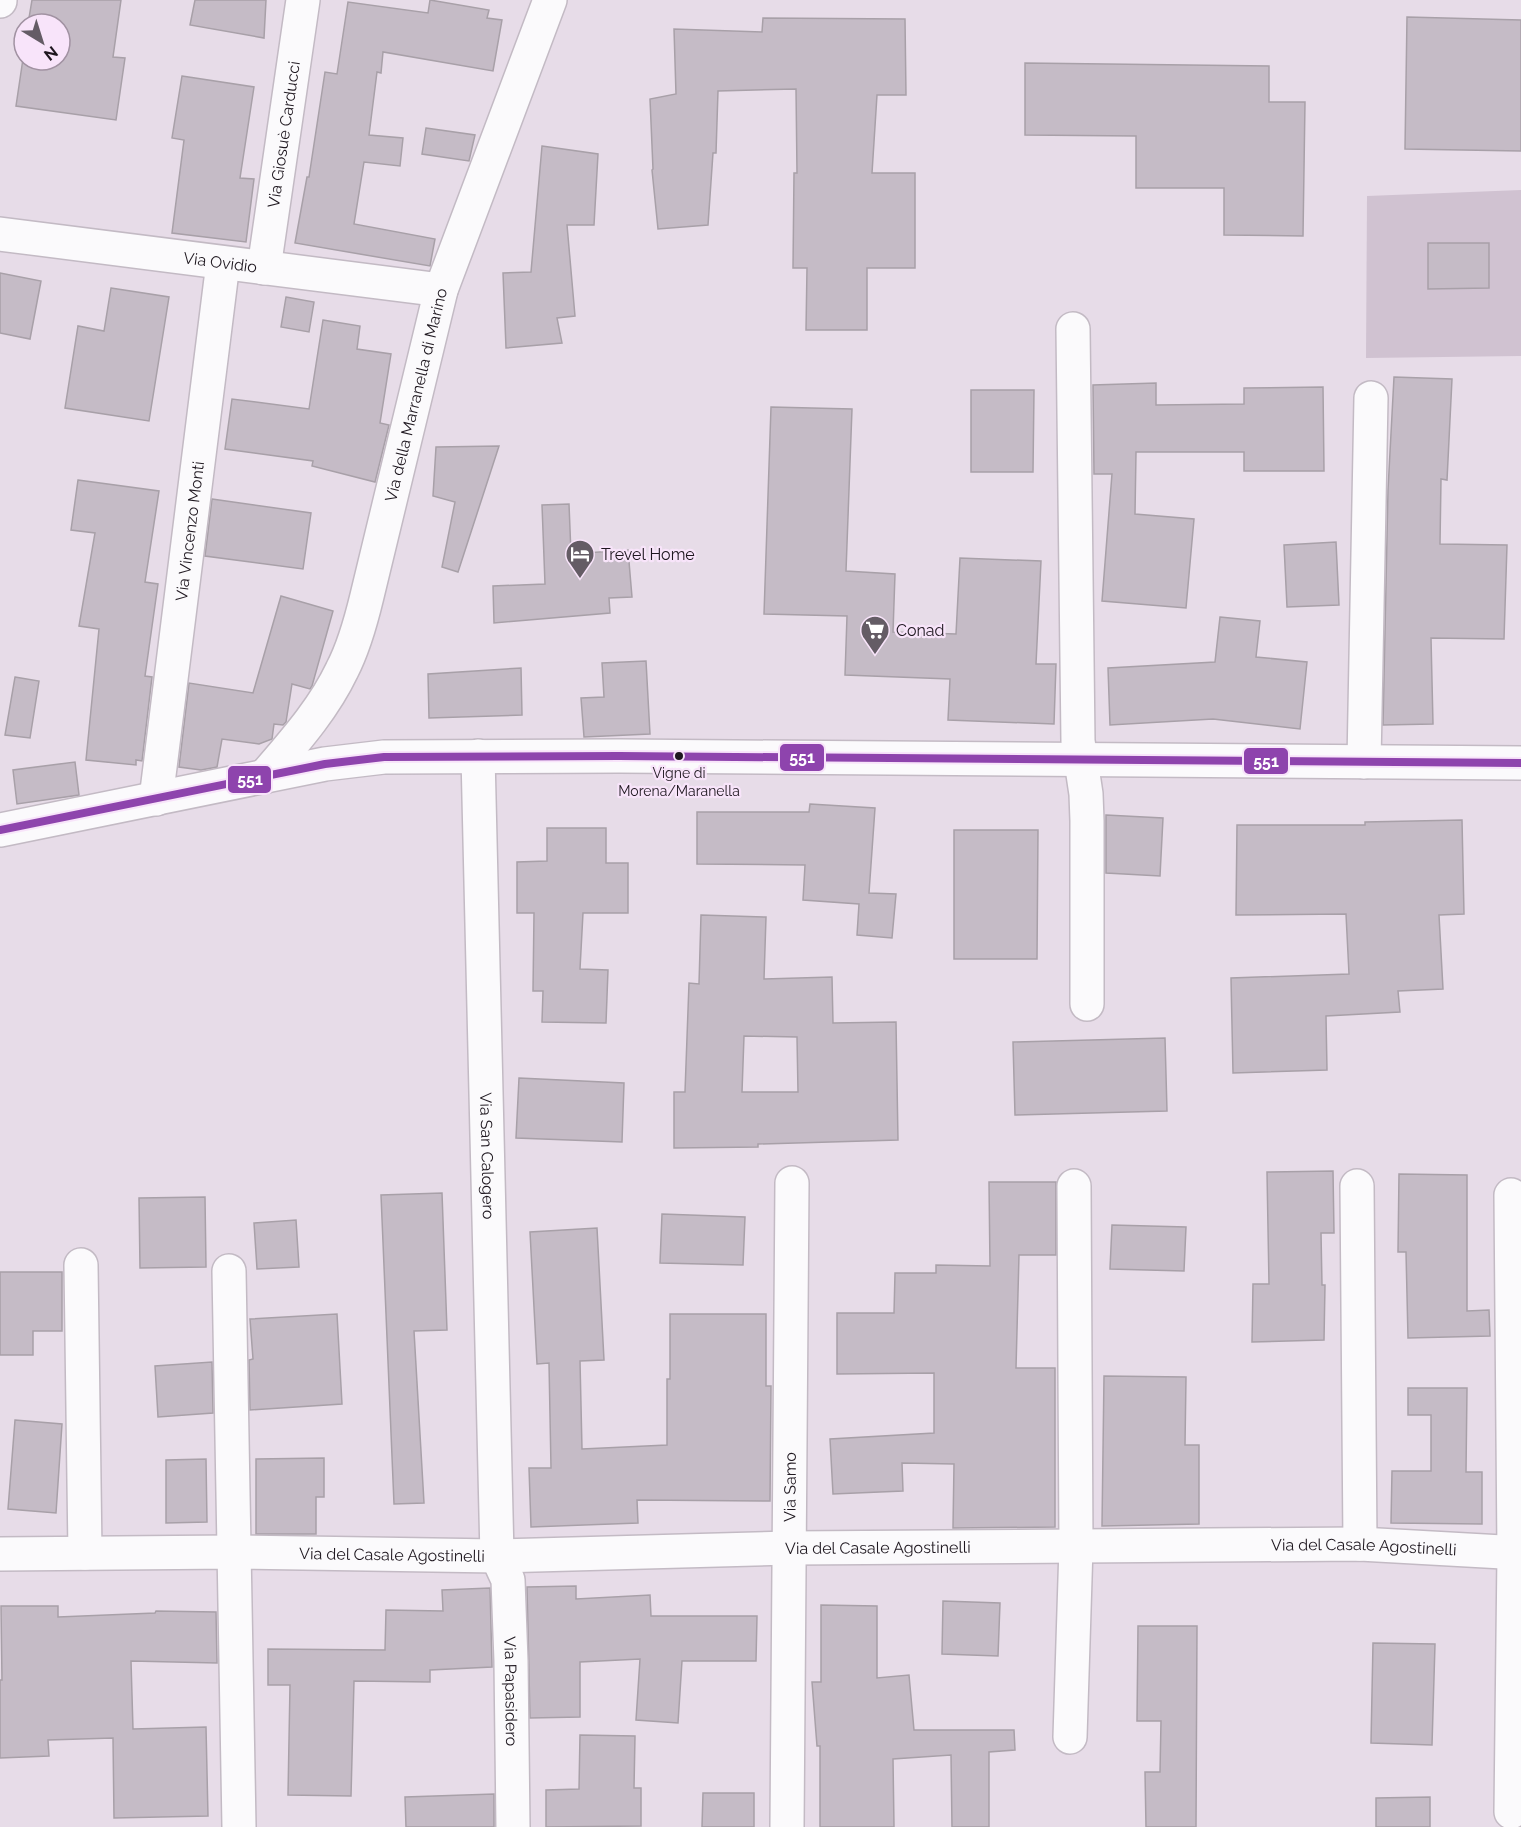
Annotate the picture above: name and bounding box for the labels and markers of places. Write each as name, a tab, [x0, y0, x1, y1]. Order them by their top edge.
hotel icon: Trevel Home	[564, 538, 596, 580]
place label: Trevel Home	[601, 545, 695, 564]
supermarket icon: Conad	[859, 614, 891, 656]
place label: Conad	[896, 621, 945, 640]
marker: Vigne di Morena/Maranella	[673, 750, 685, 762]
place label: Vigne di Morena/Maranella	[618, 765, 740, 799]

